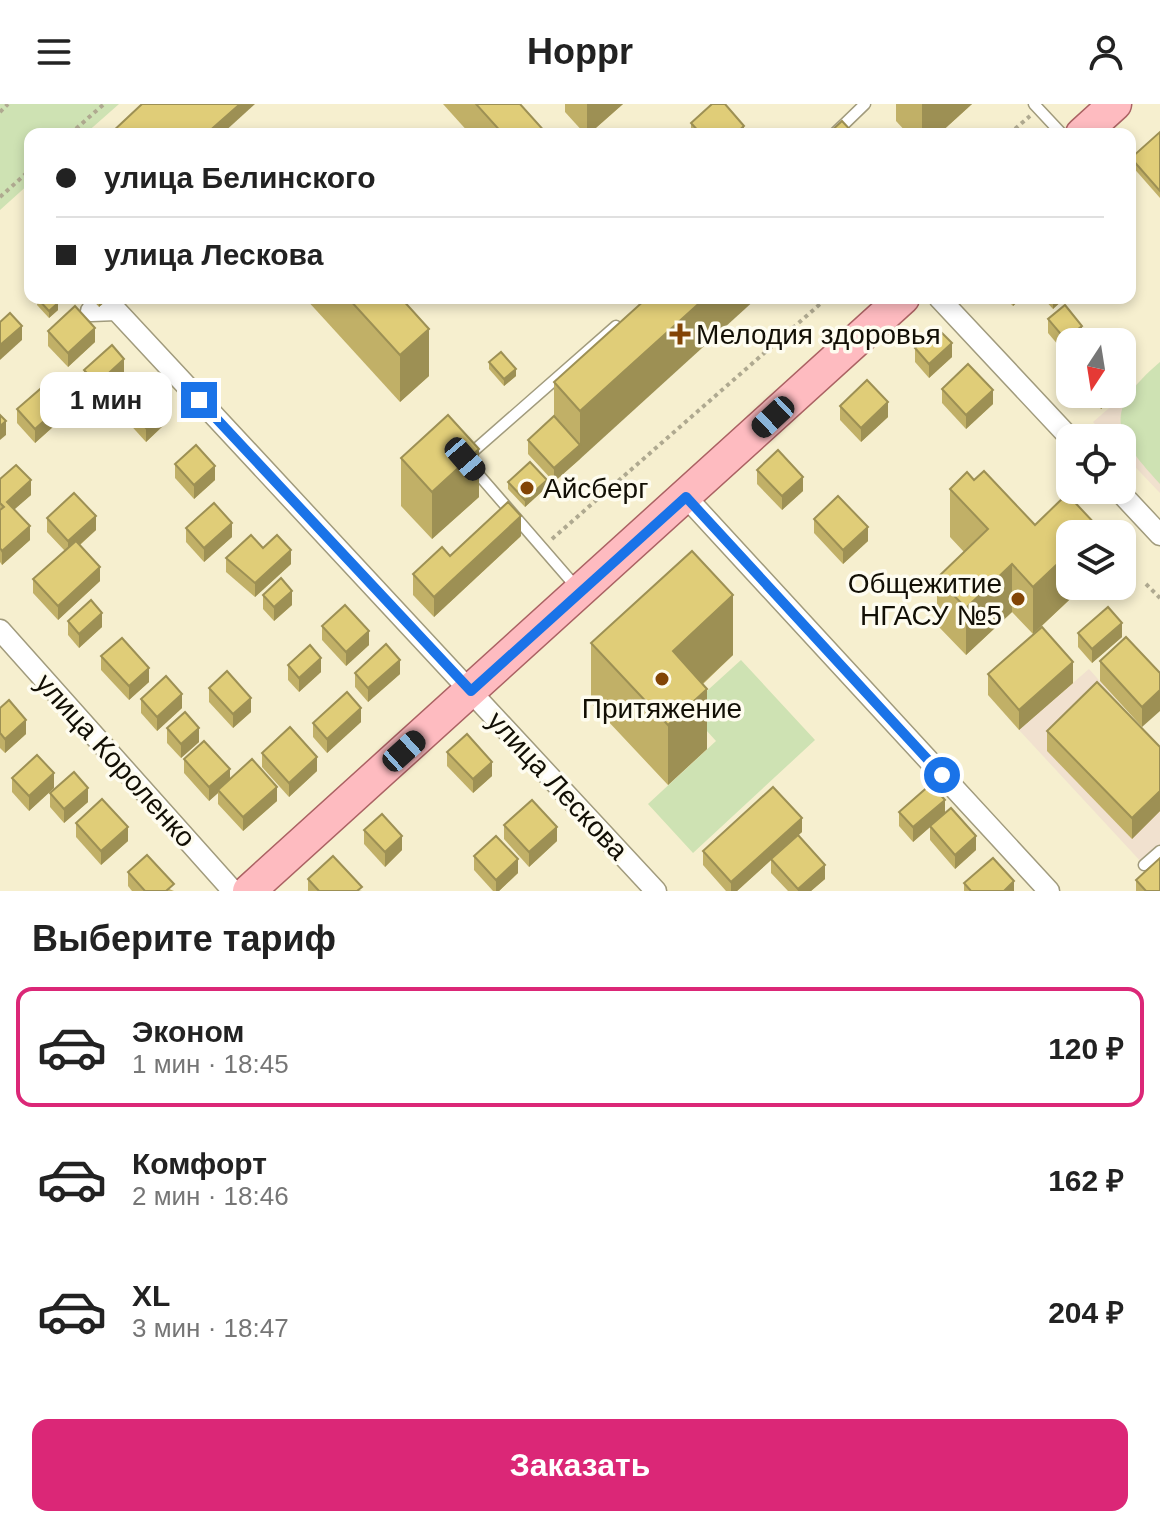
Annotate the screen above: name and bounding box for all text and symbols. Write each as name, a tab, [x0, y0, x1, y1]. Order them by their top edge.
icon: menu	[32, 30, 76, 74]
icon: person	[1084, 30, 1128, 74]
text: Hoppr	[527, 31, 633, 72]
text: улица Белинского	[104, 161, 376, 194]
text: улица Лескова	[104, 238, 323, 271]
place label: Мелодия здоровья	[696, 319, 941, 350]
marker: Мелодия здоровья	[671, 325, 689, 343]
north arrow	[1056, 328, 1136, 408]
map controls	[1056, 328, 1136, 600]
callout: 1 мин	[39, 372, 171, 428]
route end	[181, 382, 217, 418]
text: 1 мин	[70, 385, 142, 415]
car	[747, 392, 799, 442]
button: locate	[1056, 424, 1136, 504]
car	[440, 433, 490, 485]
place label: Айсберг	[543, 473, 648, 504]
marker: Айсберг	[518, 479, 536, 497]
button: layers	[1056, 520, 1136, 600]
place label: Общежитие НГАСУ №5	[848, 568, 1002, 631]
marker: Общежитие НГАСУ №5	[1009, 590, 1027, 608]
street label: улица Короленко	[30, 667, 202, 853]
marker: Притяжение	[653, 670, 671, 688]
place label: Притяжение	[582, 693, 742, 724]
street label: улица Лескова	[481, 705, 634, 866]
car	[378, 726, 430, 776]
route start	[924, 757, 960, 793]
text: Выберите тариф	[32, 918, 336, 959]
icon: car	[36, 1011, 108, 1083]
text: Эконом	[132, 1015, 245, 1048]
text: 120 ₽	[1048, 1032, 1124, 1065]
text: 1 мин · 18:45	[132, 1049, 289, 1079]
icon: car	[36, 1143, 108, 1215]
text: Комфорт	[132, 1147, 267, 1180]
text: 162 ₽	[1048, 1164, 1124, 1197]
text: 2 мин · 18:46	[132, 1181, 289, 1211]
icon: car	[36, 1275, 108, 1347]
text: XL	[132, 1279, 170, 1312]
text: 204 ₽	[1048, 1296, 1124, 1329]
text: 3 мин · 18:47	[132, 1313, 289, 1343]
button: Заказать	[32, 1419, 1128, 1511]

